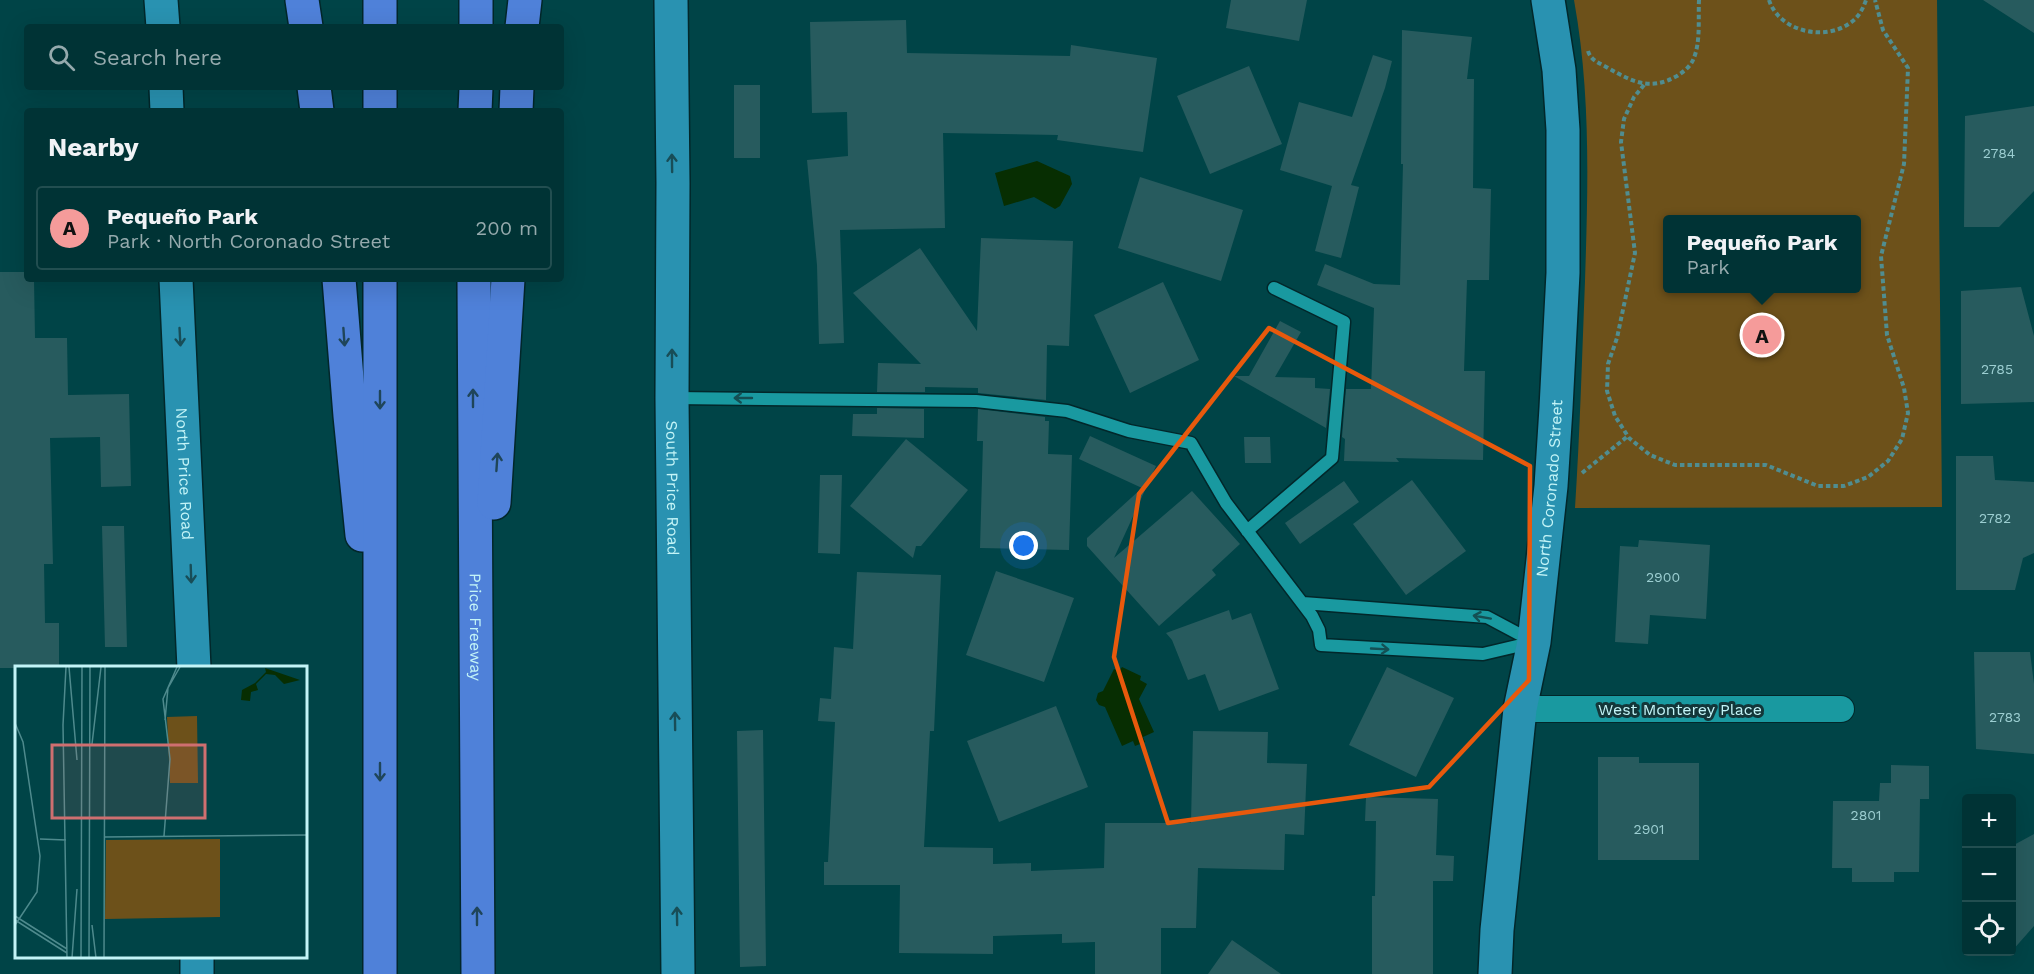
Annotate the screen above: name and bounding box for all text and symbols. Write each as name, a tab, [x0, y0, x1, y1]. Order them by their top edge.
search box	[24, 24, 564, 90]
icon: search	[45, 41, 78, 74]
text: Search here	[93, 45, 222, 70]
text: Nearby	[48, 132, 139, 162]
house number: 2784	[1983, 145, 2015, 161]
one-way arrow	[667, 153, 678, 173]
text: Pequeño Park	[107, 204, 258, 229]
popup	[1663, 215, 1861, 293]
text: A	[63, 216, 76, 240]
text: 200 m	[476, 216, 538, 240]
text: Park · North Coronado Street	[107, 229, 390, 253]
text: Pequeño Park	[1687, 230, 1837, 255]
text: Park	[1687, 255, 1730, 279]
pin: A	[1742, 312, 1782, 358]
one-way arrow	[174, 327, 185, 347]
one-way arrow	[339, 327, 350, 347]
one-way arrow	[666, 348, 678, 368]
house number: 2785	[1981, 361, 2013, 377]
one-way arrow	[468, 389, 479, 409]
one-way arrow	[374, 390, 386, 410]
one-way arrow	[733, 392, 753, 404]
street label: North Coronado Street	[1532, 399, 1566, 578]
street label: North Price Road	[172, 407, 197, 541]
street label: South Price Road	[662, 420, 683, 556]
one-way arrow	[492, 452, 503, 472]
house number: 2782	[1979, 510, 2011, 526]
your location	[1009, 531, 1038, 560]
one-way arrow	[185, 564, 196, 584]
house number: 2900	[1646, 569, 1680, 585]
street label: Price Freeway	[466, 573, 485, 682]
one-way arrow	[1473, 611, 1492, 622]
one-way arrow	[1369, 643, 1389, 654]
inset map	[15, 666, 308, 959]
street label: West Monterey Place	[1598, 700, 1762, 719]
house number: 2783	[1989, 709, 2021, 725]
one-way arrow	[669, 711, 681, 731]
one-way arrow	[374, 761, 386, 781]
map controls	[1962, 794, 2016, 956]
button: +	[1962, 794, 2016, 848]
house number: 2801	[1851, 807, 1881, 823]
house number: 2901	[1634, 821, 1664, 837]
button: −	[1962, 848, 2016, 902]
button: locate	[1962, 902, 2016, 956]
one-way arrow	[471, 906, 483, 926]
one-way arrow	[671, 906, 683, 926]

